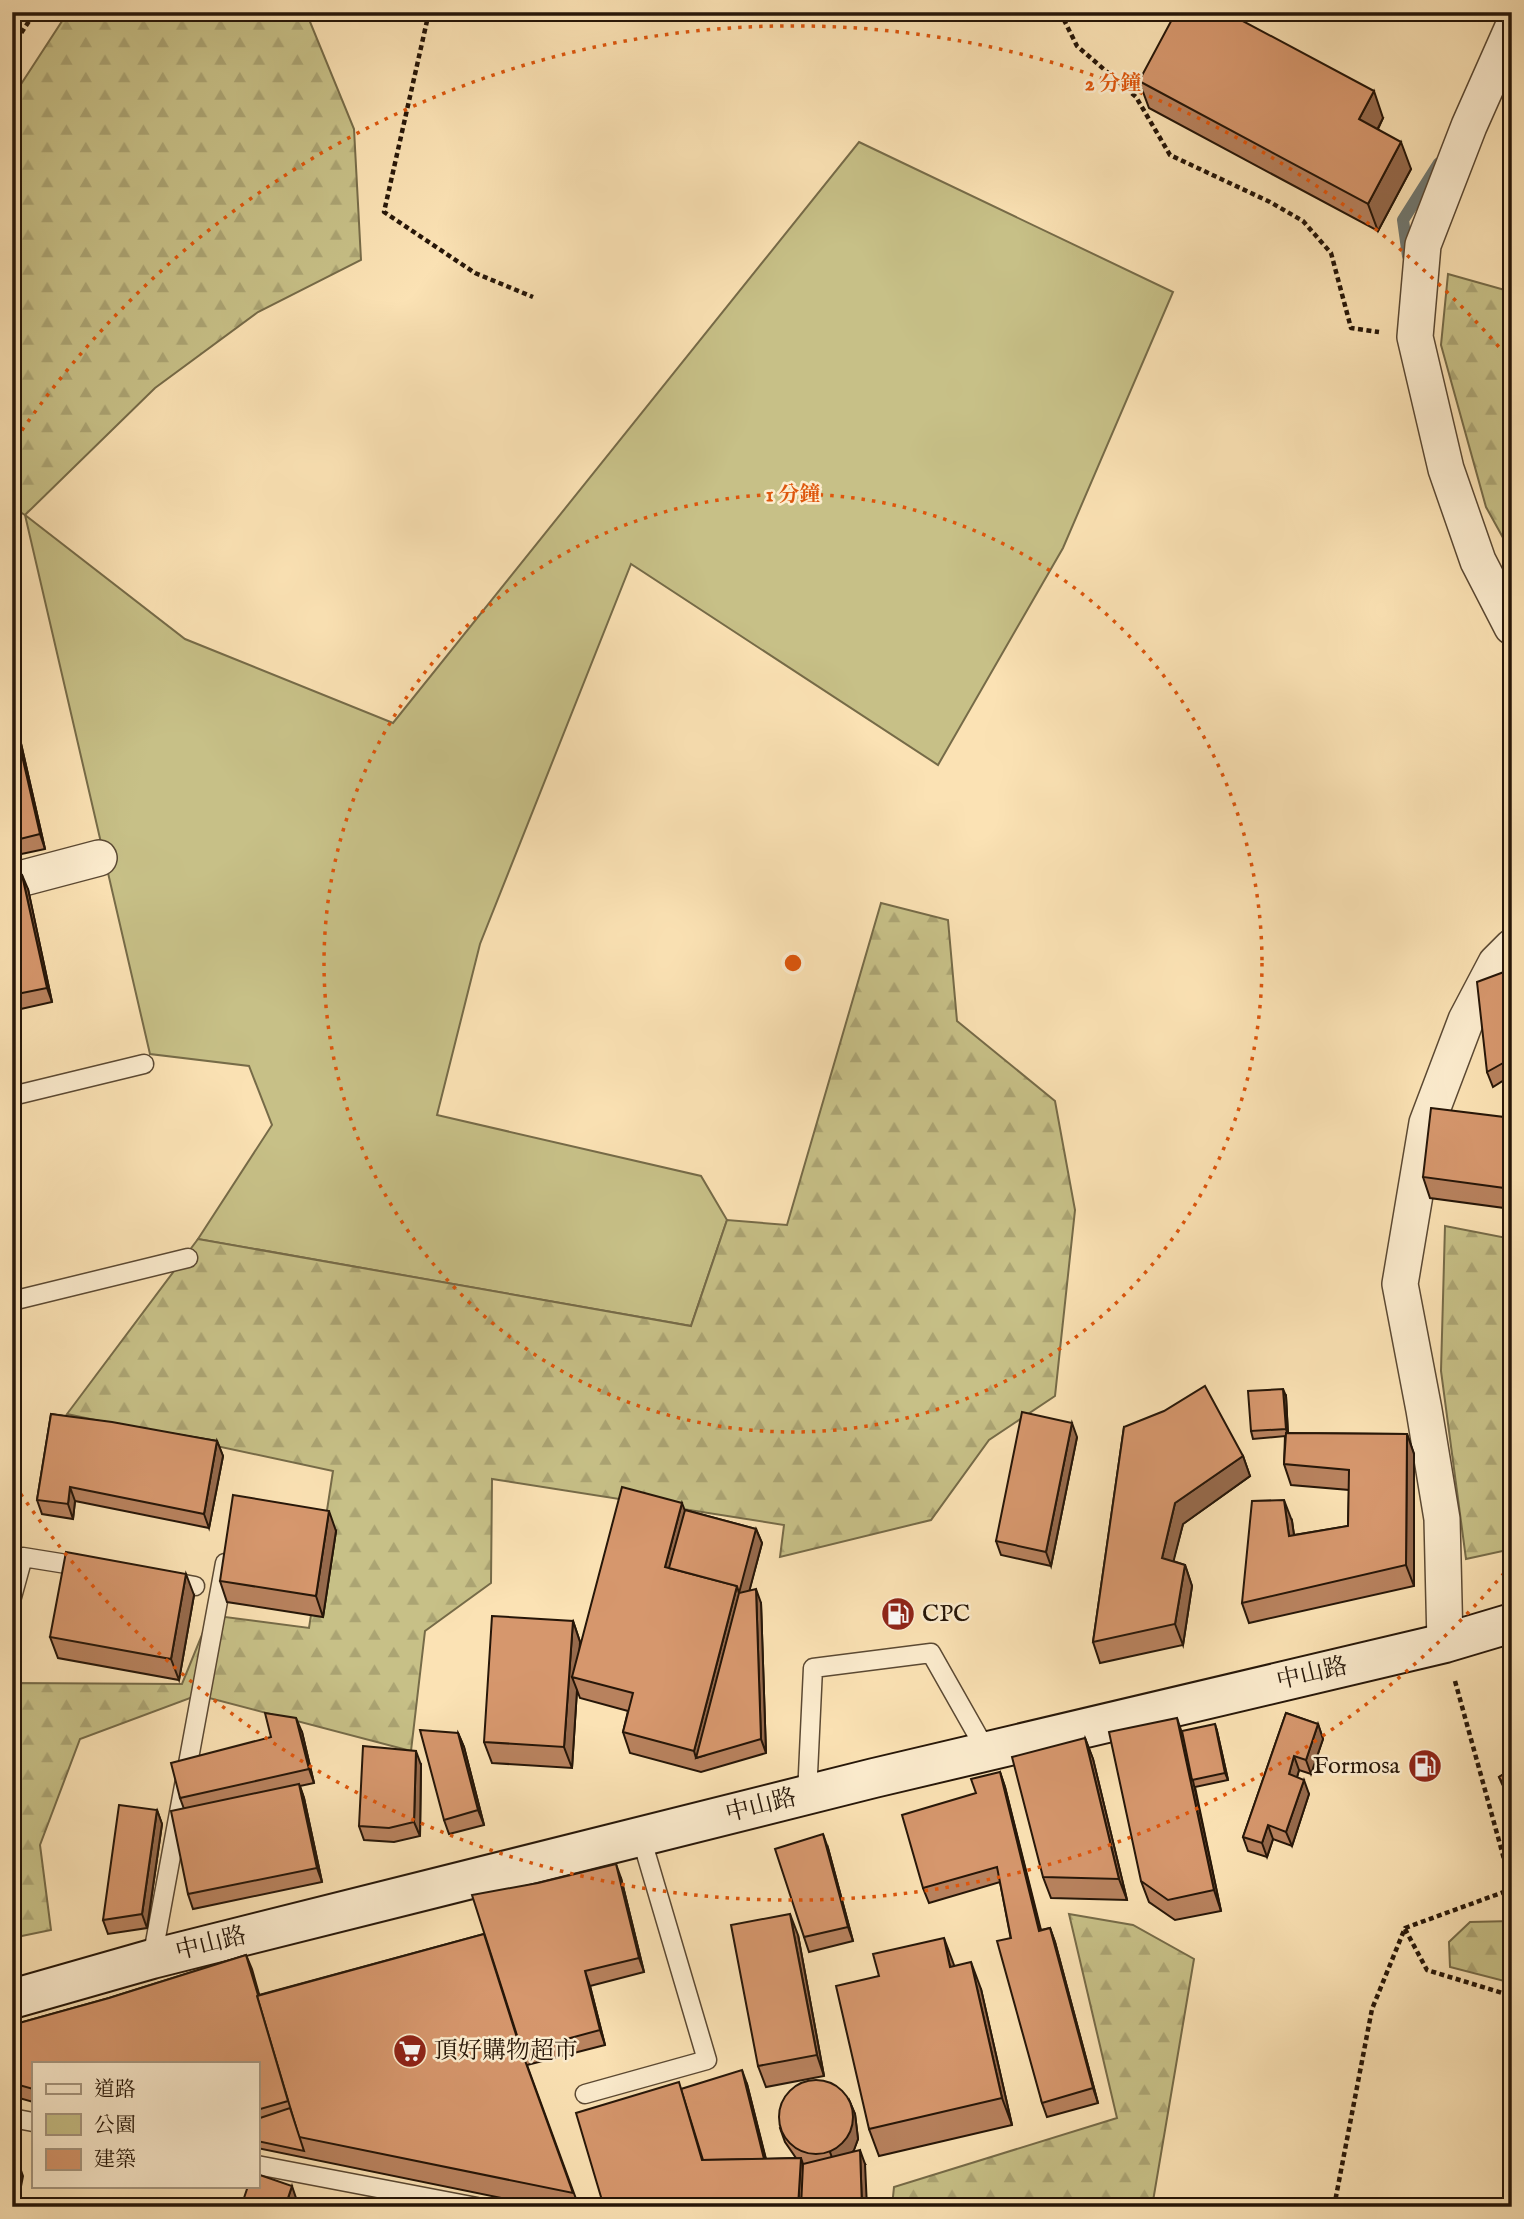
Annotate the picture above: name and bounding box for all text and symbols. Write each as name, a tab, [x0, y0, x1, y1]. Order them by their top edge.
text: 2 分鐘	[1085, 71, 1141, 98]
text: 1 分鐘	[766, 482, 820, 509]
centre of rings	[781, 951, 805, 975]
fuel station icon: CPC	[879, 1595, 917, 1633]
place label: CPC	[922, 1599, 970, 1630]
street label: 中山路	[1273, 1651, 1351, 1697]
fuel station icon: Formosa	[1406, 1747, 1444, 1785]
place label: Formosa	[1313, 1751, 1401, 1782]
street label: 中山路	[722, 1782, 800, 1830]
street label: 中山路	[172, 1920, 250, 1968]
supermarket icon: 頂好購物超市	[391, 2032, 429, 2070]
place label: 頂好購物超市	[434, 2036, 578, 2067]
legend	[32, 2062, 259, 2188]
text: 道路	[94, 2077, 136, 2104]
text: 公園	[94, 2113, 136, 2140]
text: 建築	[94, 2147, 136, 2174]

